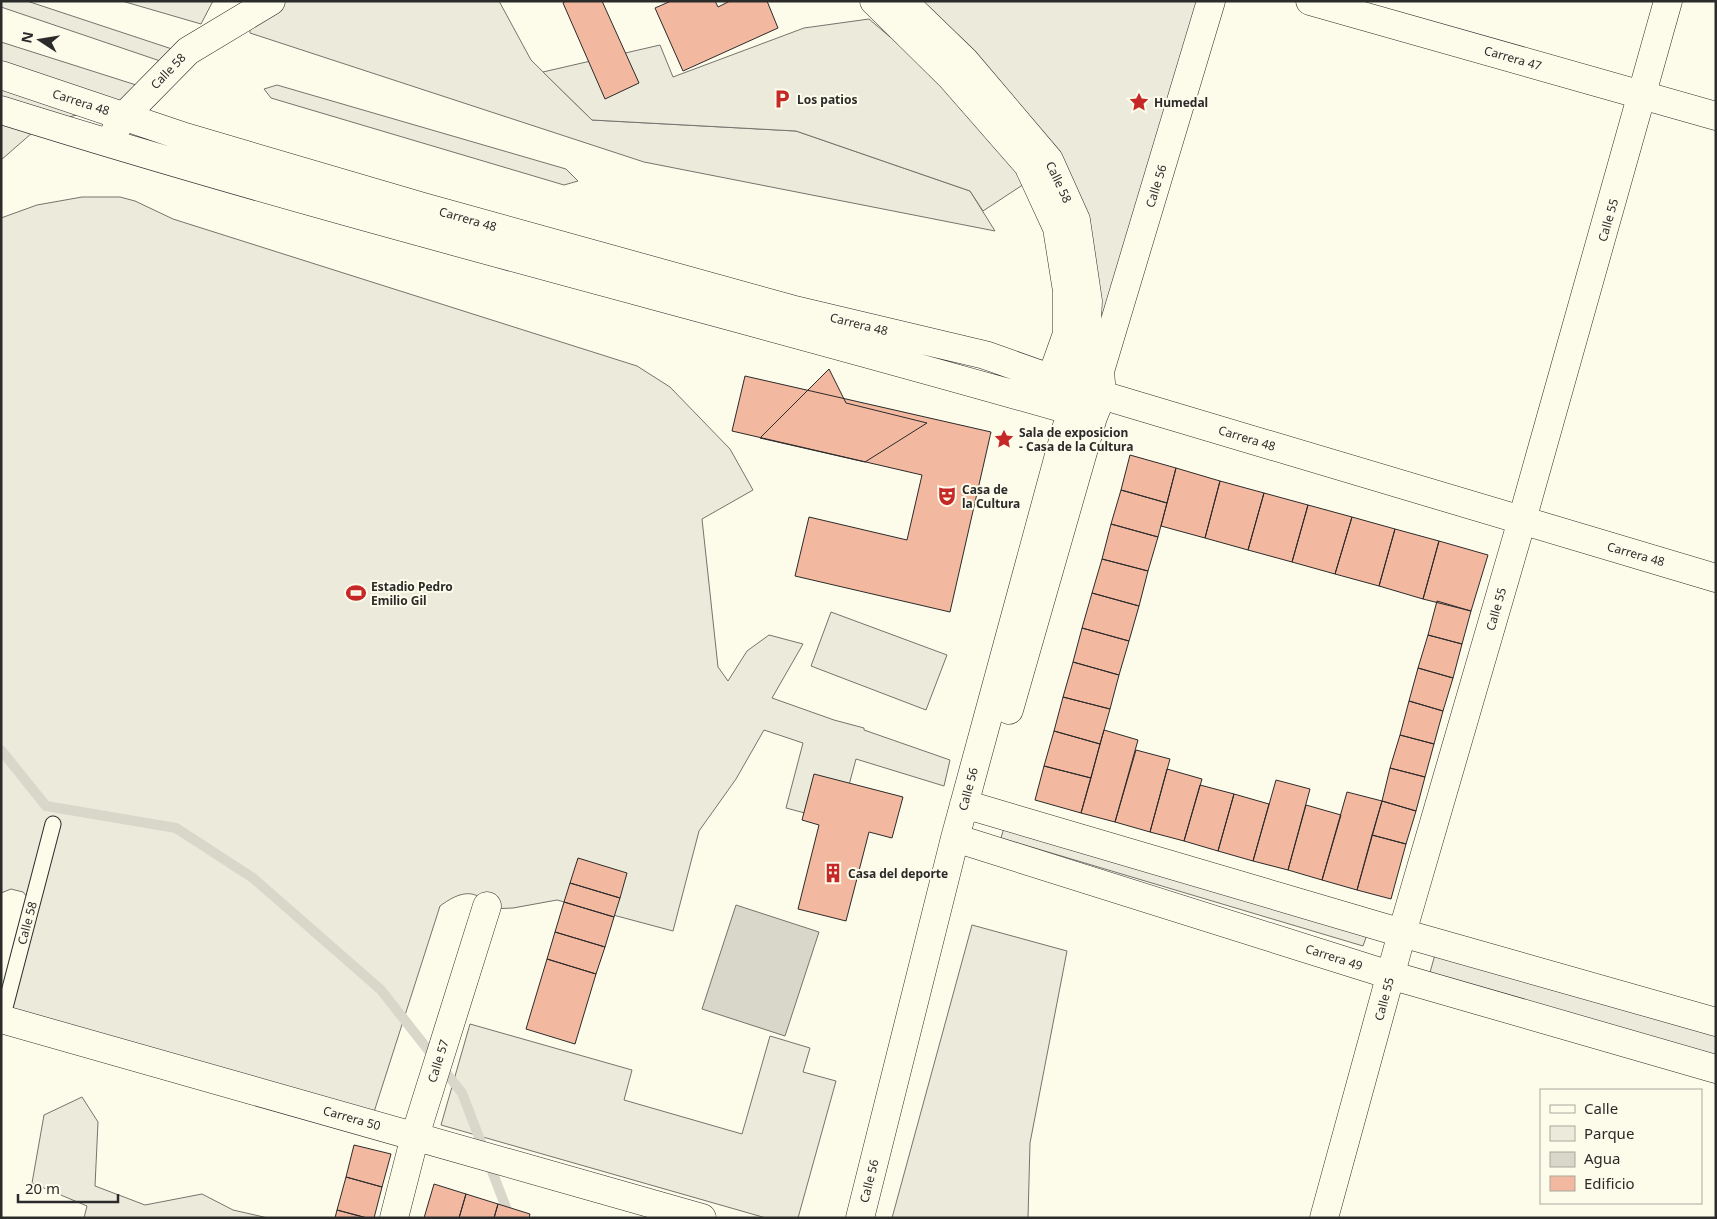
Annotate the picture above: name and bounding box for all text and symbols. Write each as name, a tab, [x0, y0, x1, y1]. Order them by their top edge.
north arrow	[15, 15, 65, 65]
text: N	[16, 30, 37, 45]
street label: Carrera 47	[1482, 42, 1544, 74]
street label: Calle 58	[147, 49, 190, 93]
street label: Carrera 48	[50, 85, 112, 119]
parking icon: Los patios	[771, 88, 793, 110]
place label: Los patios	[797, 91, 857, 108]
place icon: Humedal	[1128, 91, 1150, 113]
place label: Humedal	[1154, 94, 1208, 111]
street label: Calle 58	[1042, 158, 1076, 206]
street label: Calle 56	[1141, 162, 1171, 210]
street label: Calle 55	[1594, 196, 1622, 244]
street label: Carrera 48	[437, 203, 499, 235]
street label: Carrera 48	[828, 309, 890, 339]
street label: Carrera 48	[1216, 421, 1278, 455]
place label: Sala de exposicion - Casa de la Cultura	[1019, 424, 1133, 455]
place icon: Sala de exposicion - Casa de la Cultura	[993, 428, 1015, 450]
place label: Casa de la Cultura	[962, 481, 1020, 512]
theatre icon: Casa de la Cultura	[936, 485, 958, 507]
street label: Carrera 48	[1605, 538, 1667, 570]
place label: Estadio Pedro Emilio Gil	[371, 578, 453, 609]
sports icon: Estadio Pedro Emilio Gil	[345, 582, 367, 604]
street label: Calle 55	[1482, 585, 1510, 633]
street label: Calle 56	[954, 765, 982, 813]
building icon: Casa del deporte	[822, 862, 844, 884]
place label: Casa del deporte	[848, 865, 948, 882]
street label: Calle 58	[13, 899, 41, 947]
street label: Carrera 49	[1303, 940, 1365, 974]
street label: Calle 55	[1370, 975, 1398, 1023]
street label: Calle 57	[423, 1037, 453, 1085]
legend	[1540, 1089, 1702, 1204]
text: Calle	[1584, 1098, 1618, 1118]
street label: Carrera 50	[321, 1102, 383, 1134]
text: Parque	[1584, 1123, 1634, 1143]
text: Agua	[1584, 1148, 1621, 1168]
street label: Calle 56	[855, 1157, 883, 1204]
scale bar	[18, 1172, 118, 1204]
text: Edificio	[1584, 1173, 1635, 1193]
text: 20 m	[25, 1178, 60, 1198]

